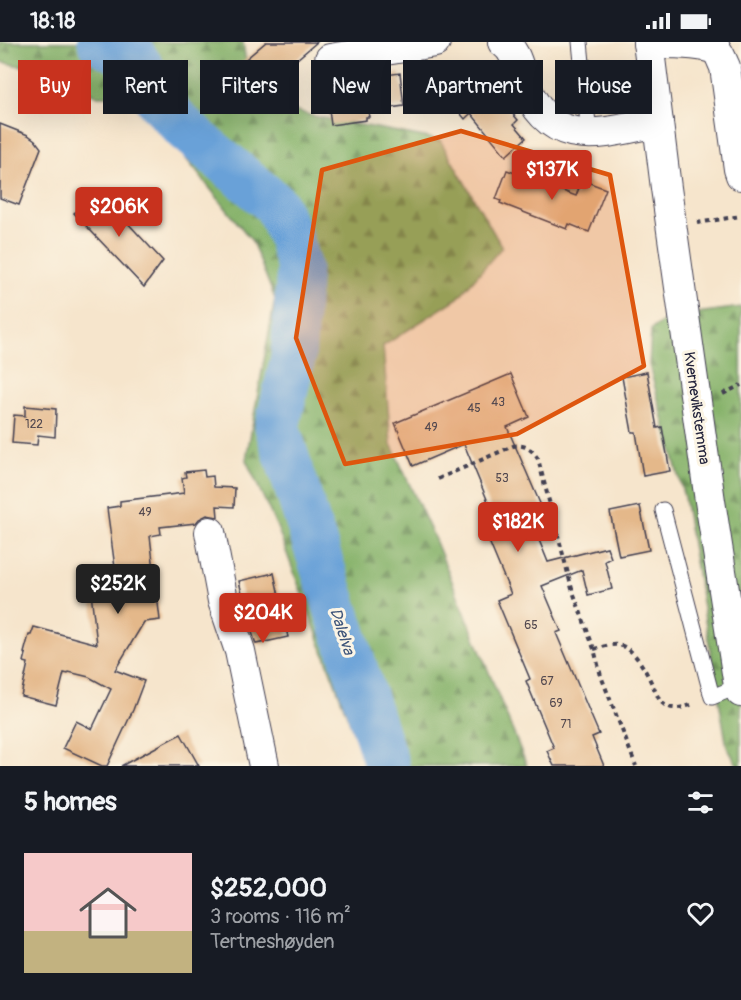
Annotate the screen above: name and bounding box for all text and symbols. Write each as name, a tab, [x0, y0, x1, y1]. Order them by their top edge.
text: 18:18	[30, 7, 75, 35]
chip: Buy	[18, 60, 91, 114]
chip: Rent	[103, 60, 188, 114]
chip: Filters	[200, 60, 299, 114]
chip: New	[311, 60, 391, 114]
chip: Apartment	[403, 60, 543, 114]
chip: House	[555, 60, 652, 114]
pin: $137K	[510, 150, 594, 201]
text: $137K	[526, 157, 578, 182]
pin: $206K	[77, 187, 161, 238]
text: $206K	[89, 194, 149, 219]
street label: Kvernevikstemma	[679, 350, 714, 466]
house number: 43	[491, 395, 505, 410]
house number: 45	[467, 401, 481, 416]
house number: 122	[25, 417, 43, 432]
house number: 49	[424, 420, 438, 435]
house number: 53	[495, 471, 509, 486]
pin: $182K	[476, 502, 560, 553]
house number: 49	[138, 505, 152, 520]
text: $182K	[492, 509, 544, 534]
pin: $252K	[76, 564, 160, 615]
text: $252K	[90, 571, 146, 596]
pin: $204K	[221, 593, 305, 644]
text: $204K	[233, 600, 293, 625]
water label: Dalelva	[325, 606, 359, 659]
house number: 65	[524, 618, 538, 633]
house number: 67	[540, 674, 554, 689]
house number: 69	[549, 696, 563, 711]
house number: 71	[560, 717, 572, 732]
text: 5 homes	[24, 786, 117, 818]
icon: filters	[684, 786, 717, 819]
text: $252,000	[210, 872, 327, 904]
icon: home	[72, 877, 144, 949]
icon: heart	[684, 897, 717, 930]
text: 3 rooms · 116 m²	[210, 904, 351, 929]
text: Tertneshøyden	[210, 929, 335, 954]

